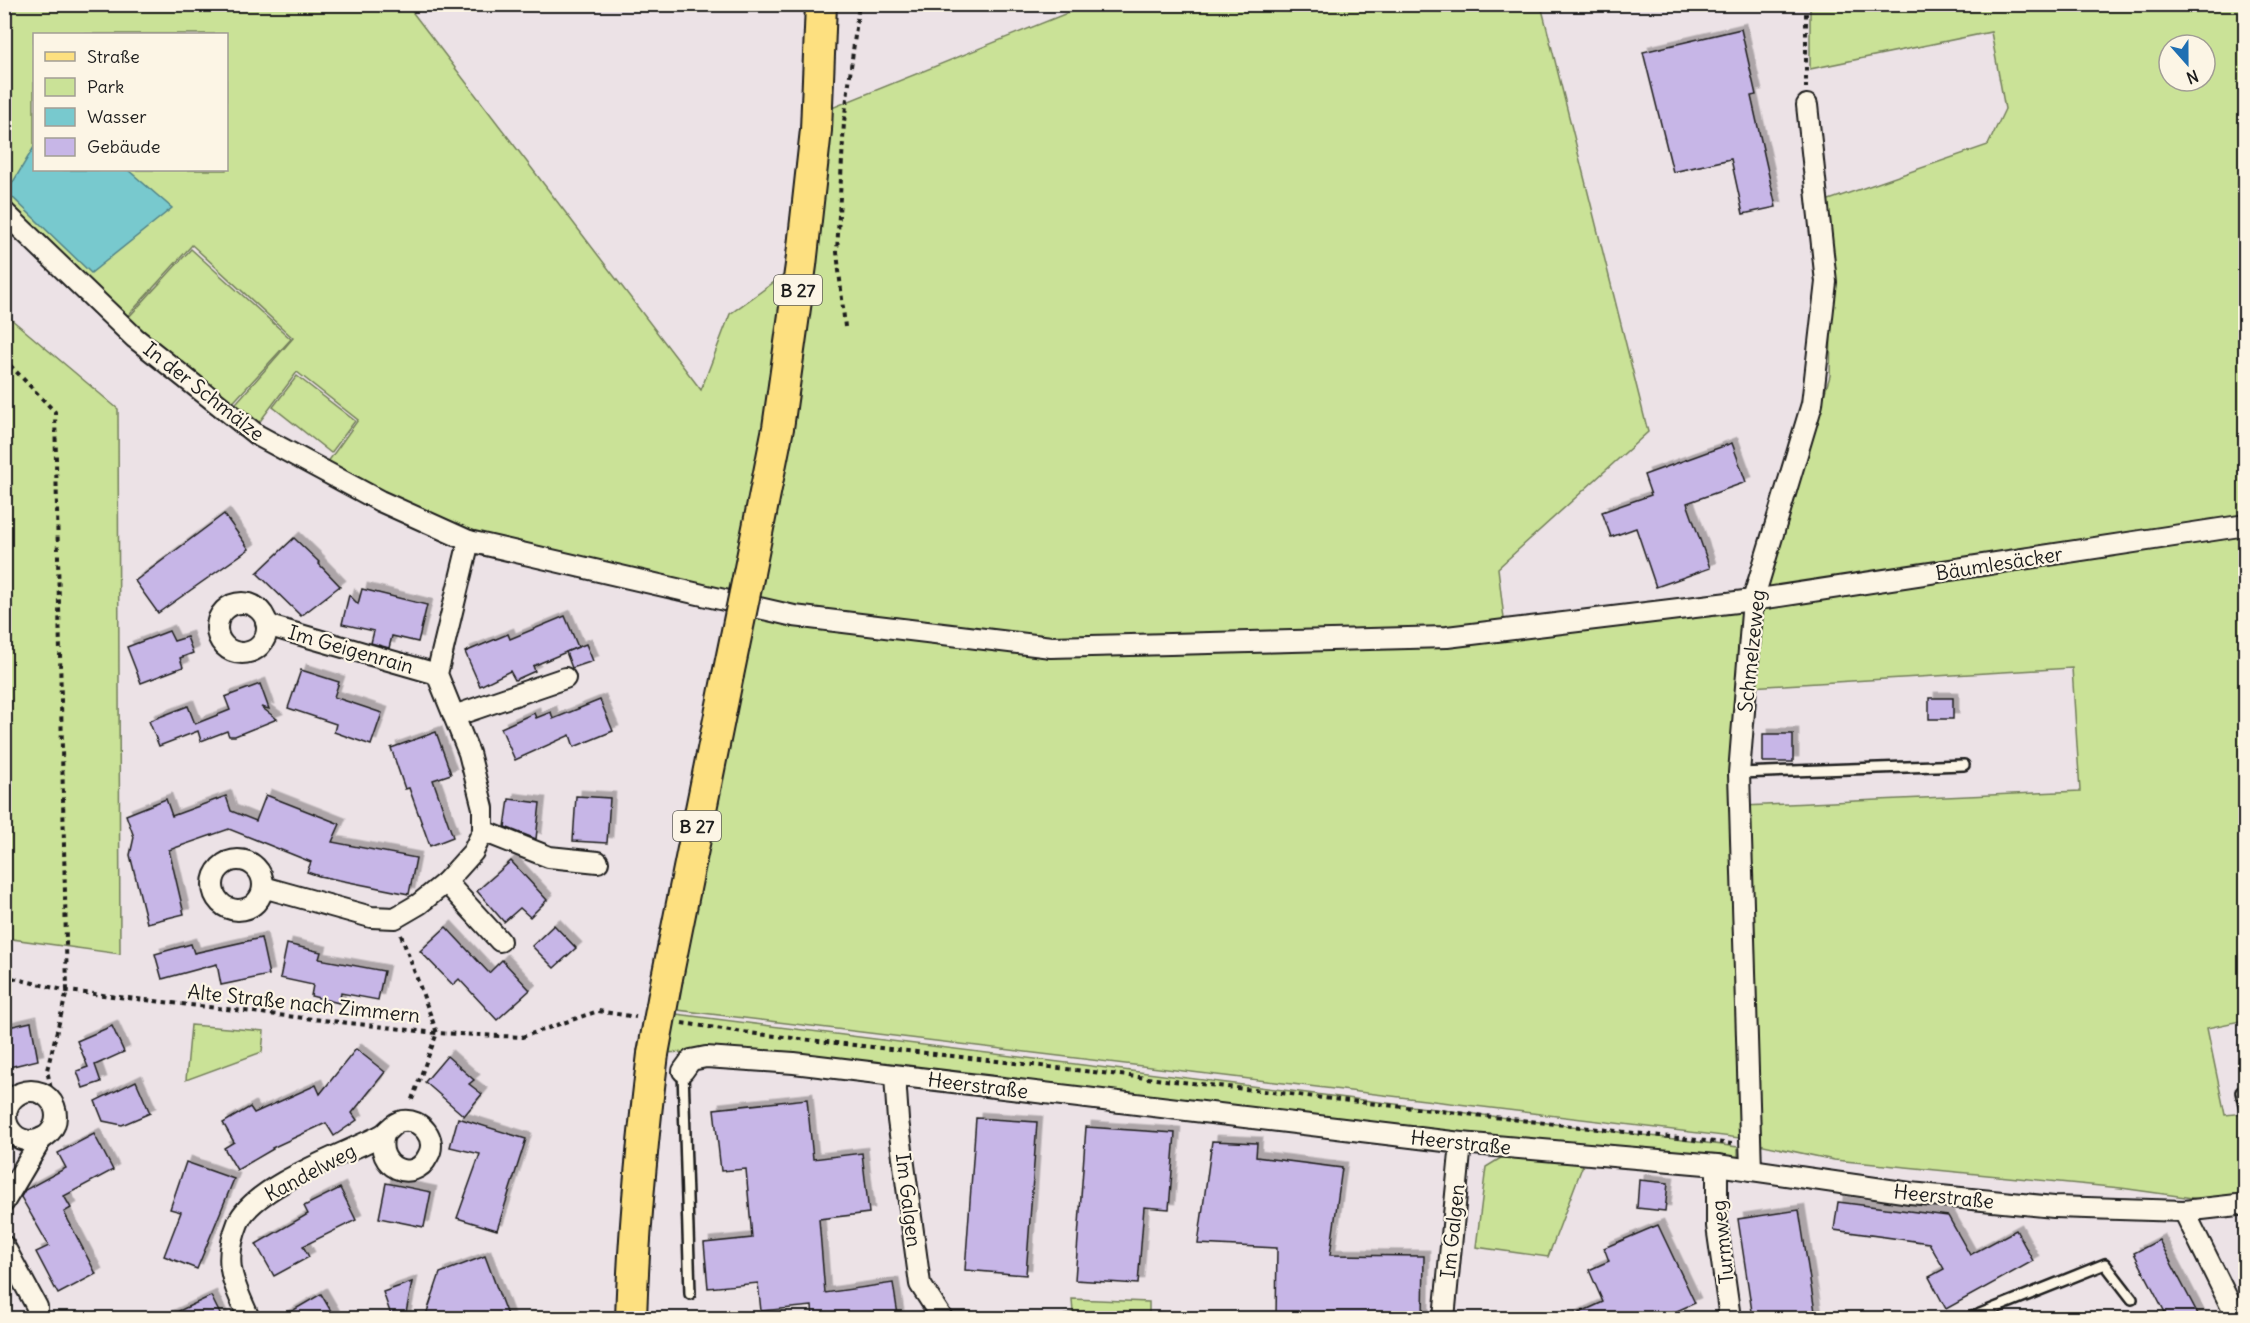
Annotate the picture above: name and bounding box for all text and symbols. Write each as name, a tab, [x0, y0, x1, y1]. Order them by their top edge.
legend	[33, 33, 228, 171]
north arrow	[2157, 33, 2217, 93]
text: Straße	[87, 45, 140, 68]
text: N	[2184, 66, 2201, 88]
text: Park	[87, 75, 124, 98]
text: Wasser	[87, 105, 147, 128]
text: Gebäude	[87, 135, 160, 158]
road number: B 27	[774, 275, 822, 305]
street label: In der Schmälze	[139, 336, 269, 446]
street label: Bäumlesäcker	[1934, 541, 2064, 585]
street label: Schmelzeweg	[1732, 588, 1770, 714]
street label: Im Geigenrain	[285, 619, 417, 679]
road number: B 27	[673, 811, 721, 841]
street label: Alte Straße nach Zimmern	[187, 978, 421, 1028]
street label: Heerstraße	[926, 1066, 1030, 1104]
street label: Heerstraße	[1410, 1124, 1512, 1160]
street label: Kandelweg	[260, 1138, 360, 1206]
street label: Im Galgen	[891, 1151, 927, 1249]
street label: Heerstraße	[1893, 1178, 1995, 1214]
street label: Im Galgen	[1435, 1183, 1469, 1279]
street label: Turmweg	[1705, 1199, 1739, 1285]

